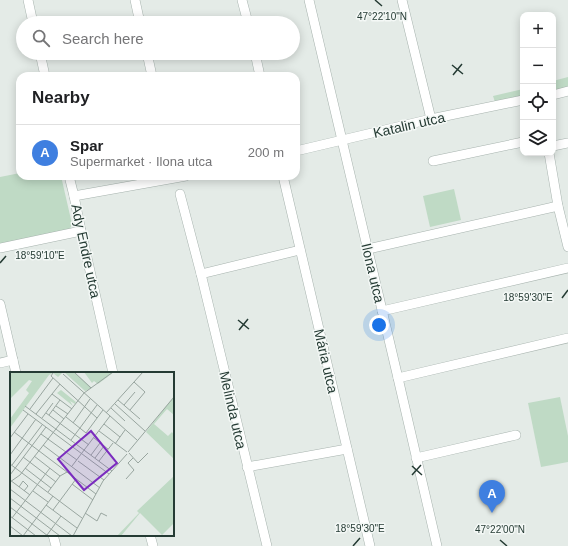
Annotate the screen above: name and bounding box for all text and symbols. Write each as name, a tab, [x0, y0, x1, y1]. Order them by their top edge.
text: 47°22'10"N	[357, 11, 407, 22]
map controls	[520, 12, 556, 156]
button: +	[520, 12, 556, 48]
search box	[16, 16, 300, 60]
icon: search	[30, 27, 52, 49]
text: Search here	[62, 30, 144, 47]
button: −	[520, 48, 556, 84]
button: locate	[520, 84, 556, 120]
text: Nearby	[32, 88, 90, 107]
street label: Katalin utca	[372, 109, 447, 141]
button: layers	[520, 120, 556, 156]
text: Spar	[70, 137, 103, 154]
text: A	[40, 145, 50, 160]
text: 200 m	[248, 145, 284, 160]
text: Supermarket · Ilona utca	[70, 154, 212, 169]
street label: Ady Endre utca	[68, 203, 104, 300]
street label: Ilona utca	[358, 242, 388, 305]
text: 18°59'10"E	[15, 250, 65, 261]
text: 18°59'30"E	[503, 292, 553, 303]
your location	[369, 315, 389, 335]
street label: Mária utca	[311, 327, 341, 395]
street label: Melinda utca	[216, 370, 250, 451]
inset map	[10, 372, 174, 536]
pin: A	[479, 480, 505, 513]
text: 18°59'30"E	[335, 523, 385, 534]
text: 47°22'00"N	[475, 524, 525, 535]

